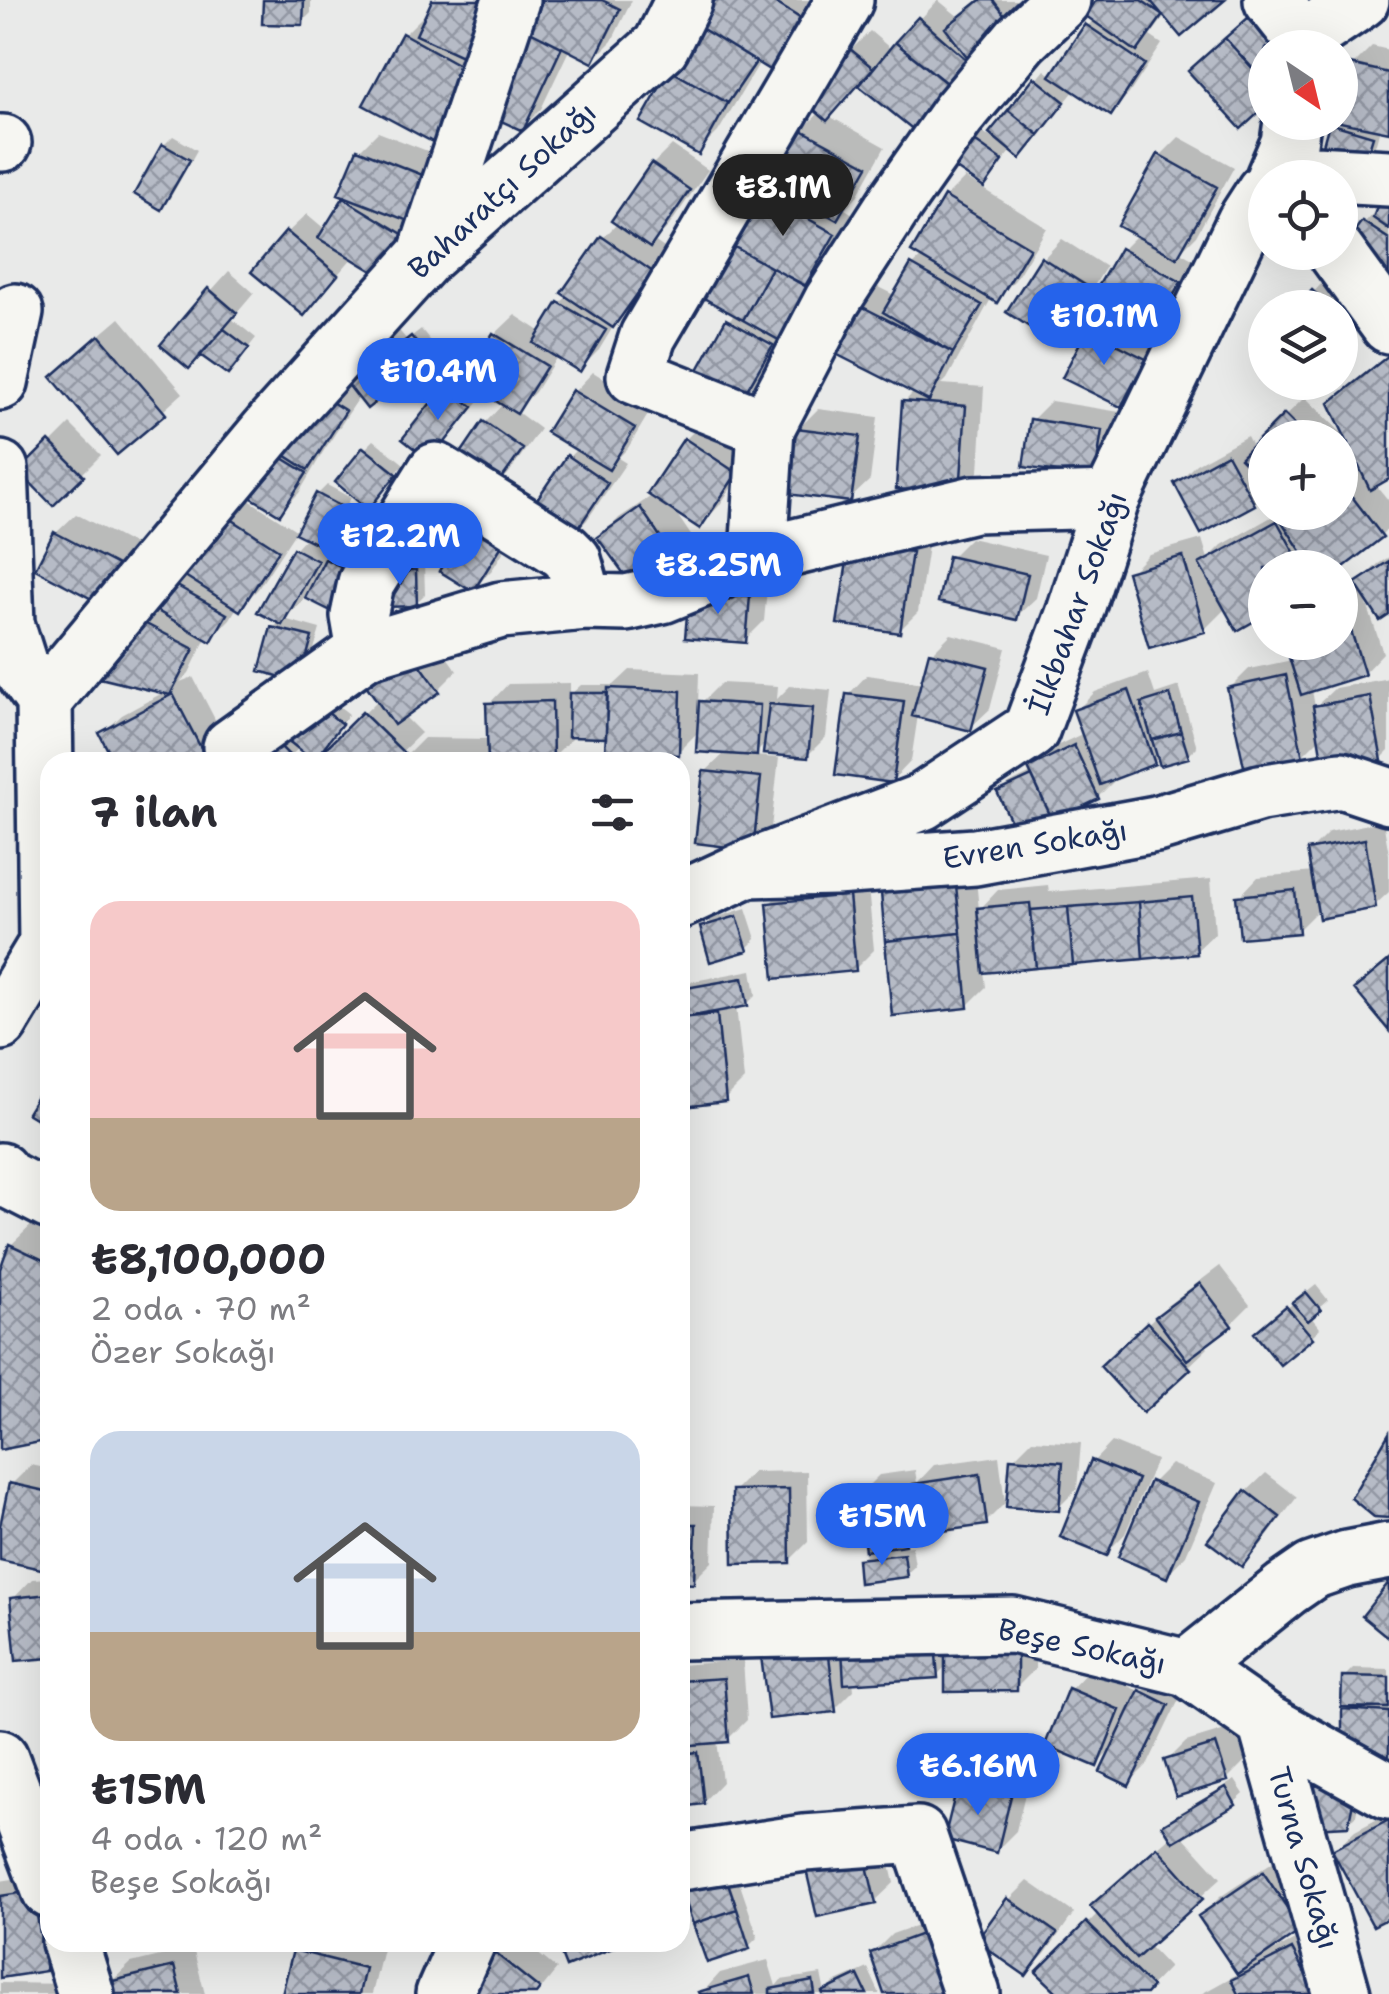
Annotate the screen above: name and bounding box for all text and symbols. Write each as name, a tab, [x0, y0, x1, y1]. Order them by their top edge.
north arrow	[1248, 30, 1358, 140]
map controls	[1248, 30, 1358, 660]
street label: Baharatçı Sokağı	[399, 92, 605, 288]
pin: ₺8.1M	[713, 154, 853, 239]
button: locate	[1248, 160, 1358, 270]
text: ₺8.1M	[735, 165, 831, 208]
pin: ₺10.1M	[1023, 283, 1185, 368]
button: layers	[1248, 290, 1358, 400]
text: ₺10.1M	[1050, 294, 1158, 337]
pin: ₺10.4M	[357, 338, 519, 423]
text: ₺10.4M	[379, 349, 497, 392]
button: +	[1248, 420, 1358, 530]
street label: İlkbahar Sokağı	[1018, 486, 1136, 720]
pin: ₺12.2M	[319, 503, 481, 588]
text: ₺12.2M	[340, 514, 460, 557]
pin: ₺8.25M	[637, 532, 799, 617]
text: ₺8.25M	[654, 543, 782, 586]
button: −	[1248, 550, 1358, 660]
text: 7 ilan	[90, 784, 218, 840]
icon: filters	[585, 785, 640, 840]
street label: Evren Sokağı	[940, 809, 1130, 879]
icon: home	[275, 966, 455, 1146]
text: ₺8,100,000	[90, 1231, 326, 1287]
text: 2 oda · 70 m²	[90, 1287, 311, 1330]
text: Özer Sokağı	[90, 1330, 276, 1373]
pin: ₺15M	[823, 1483, 941, 1568]
text: ₺15M	[838, 1494, 926, 1537]
icon: home	[275, 1496, 455, 1676]
street label: Beşe Sokağı	[994, 1608, 1170, 1684]
pin: ₺6.16M	[897, 1733, 1059, 1818]
text: ₺6.16M	[919, 1744, 1037, 1787]
text: ₺15M	[90, 1761, 206, 1817]
street label: Turna Sokağı	[1258, 1762, 1350, 1954]
text: 4 oda · 120 m²	[90, 1817, 322, 1860]
text: Beşe Sokağı	[90, 1860, 272, 1903]

